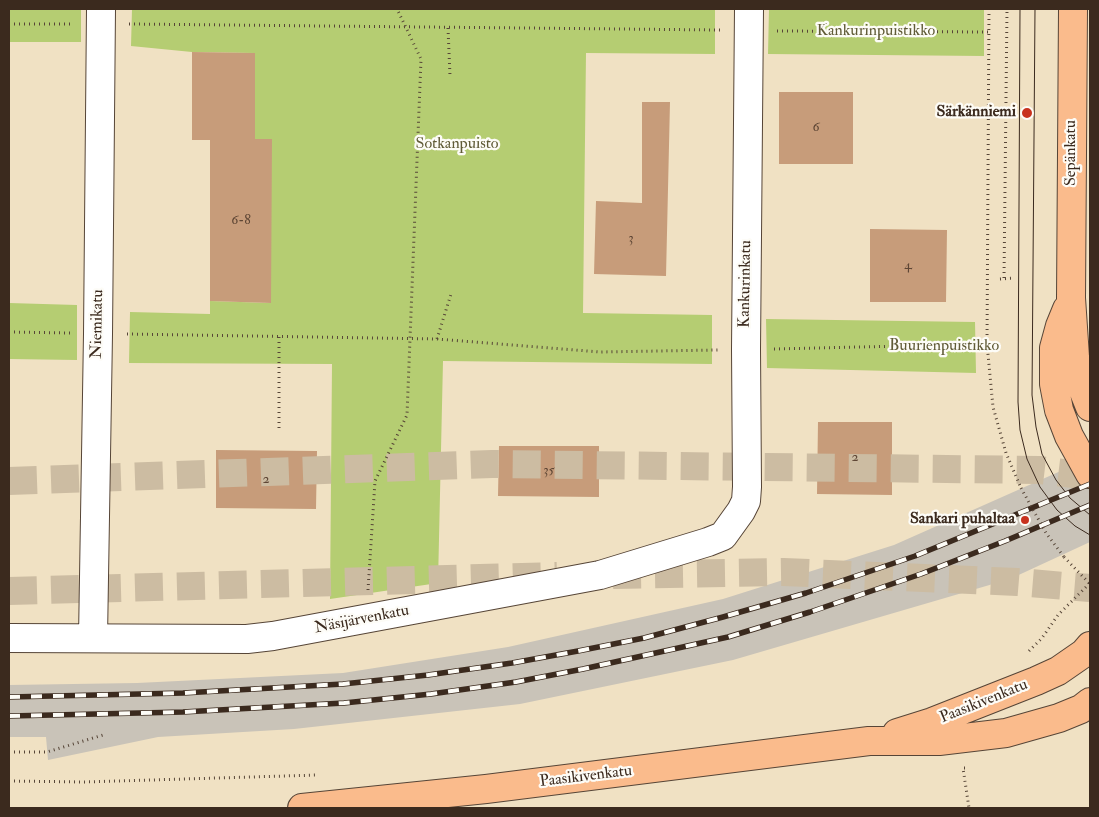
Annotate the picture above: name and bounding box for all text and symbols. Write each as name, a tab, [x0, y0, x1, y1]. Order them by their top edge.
park label: Kankurinpuistikko	[817, 22, 935, 42]
place label: Särkänniemi	[936, 103, 1016, 123]
marker: Särkänniemi	[1020, 106, 1034, 120]
house number: 6	[812, 120, 820, 136]
street label: Sepänkatu	[1062, 120, 1082, 186]
park label: Sotkanpuisto	[416, 135, 498, 155]
house number: 6-8	[231, 213, 251, 229]
house number: 3	[628, 231, 634, 247]
street label: Kankurinkatu	[736, 240, 756, 328]
house number: 4	[904, 258, 912, 274]
street label: Niemikatu	[88, 289, 108, 359]
park label: Buurienpuistikko	[889, 337, 999, 357]
house number: 2	[851, 450, 859, 466]
house number: 35	[543, 463, 555, 479]
house number: 2	[262, 472, 270, 488]
place label: Sankari puhaltaa	[910, 510, 1015, 530]
marker: Sankari puhaltaa	[1019, 514, 1031, 526]
street label: Näsijärvenkatu	[313, 601, 411, 639]
street label: Paasikivenkatu	[937, 676, 1031, 728]
street label: Paasikivenkatu	[539, 762, 633, 792]

